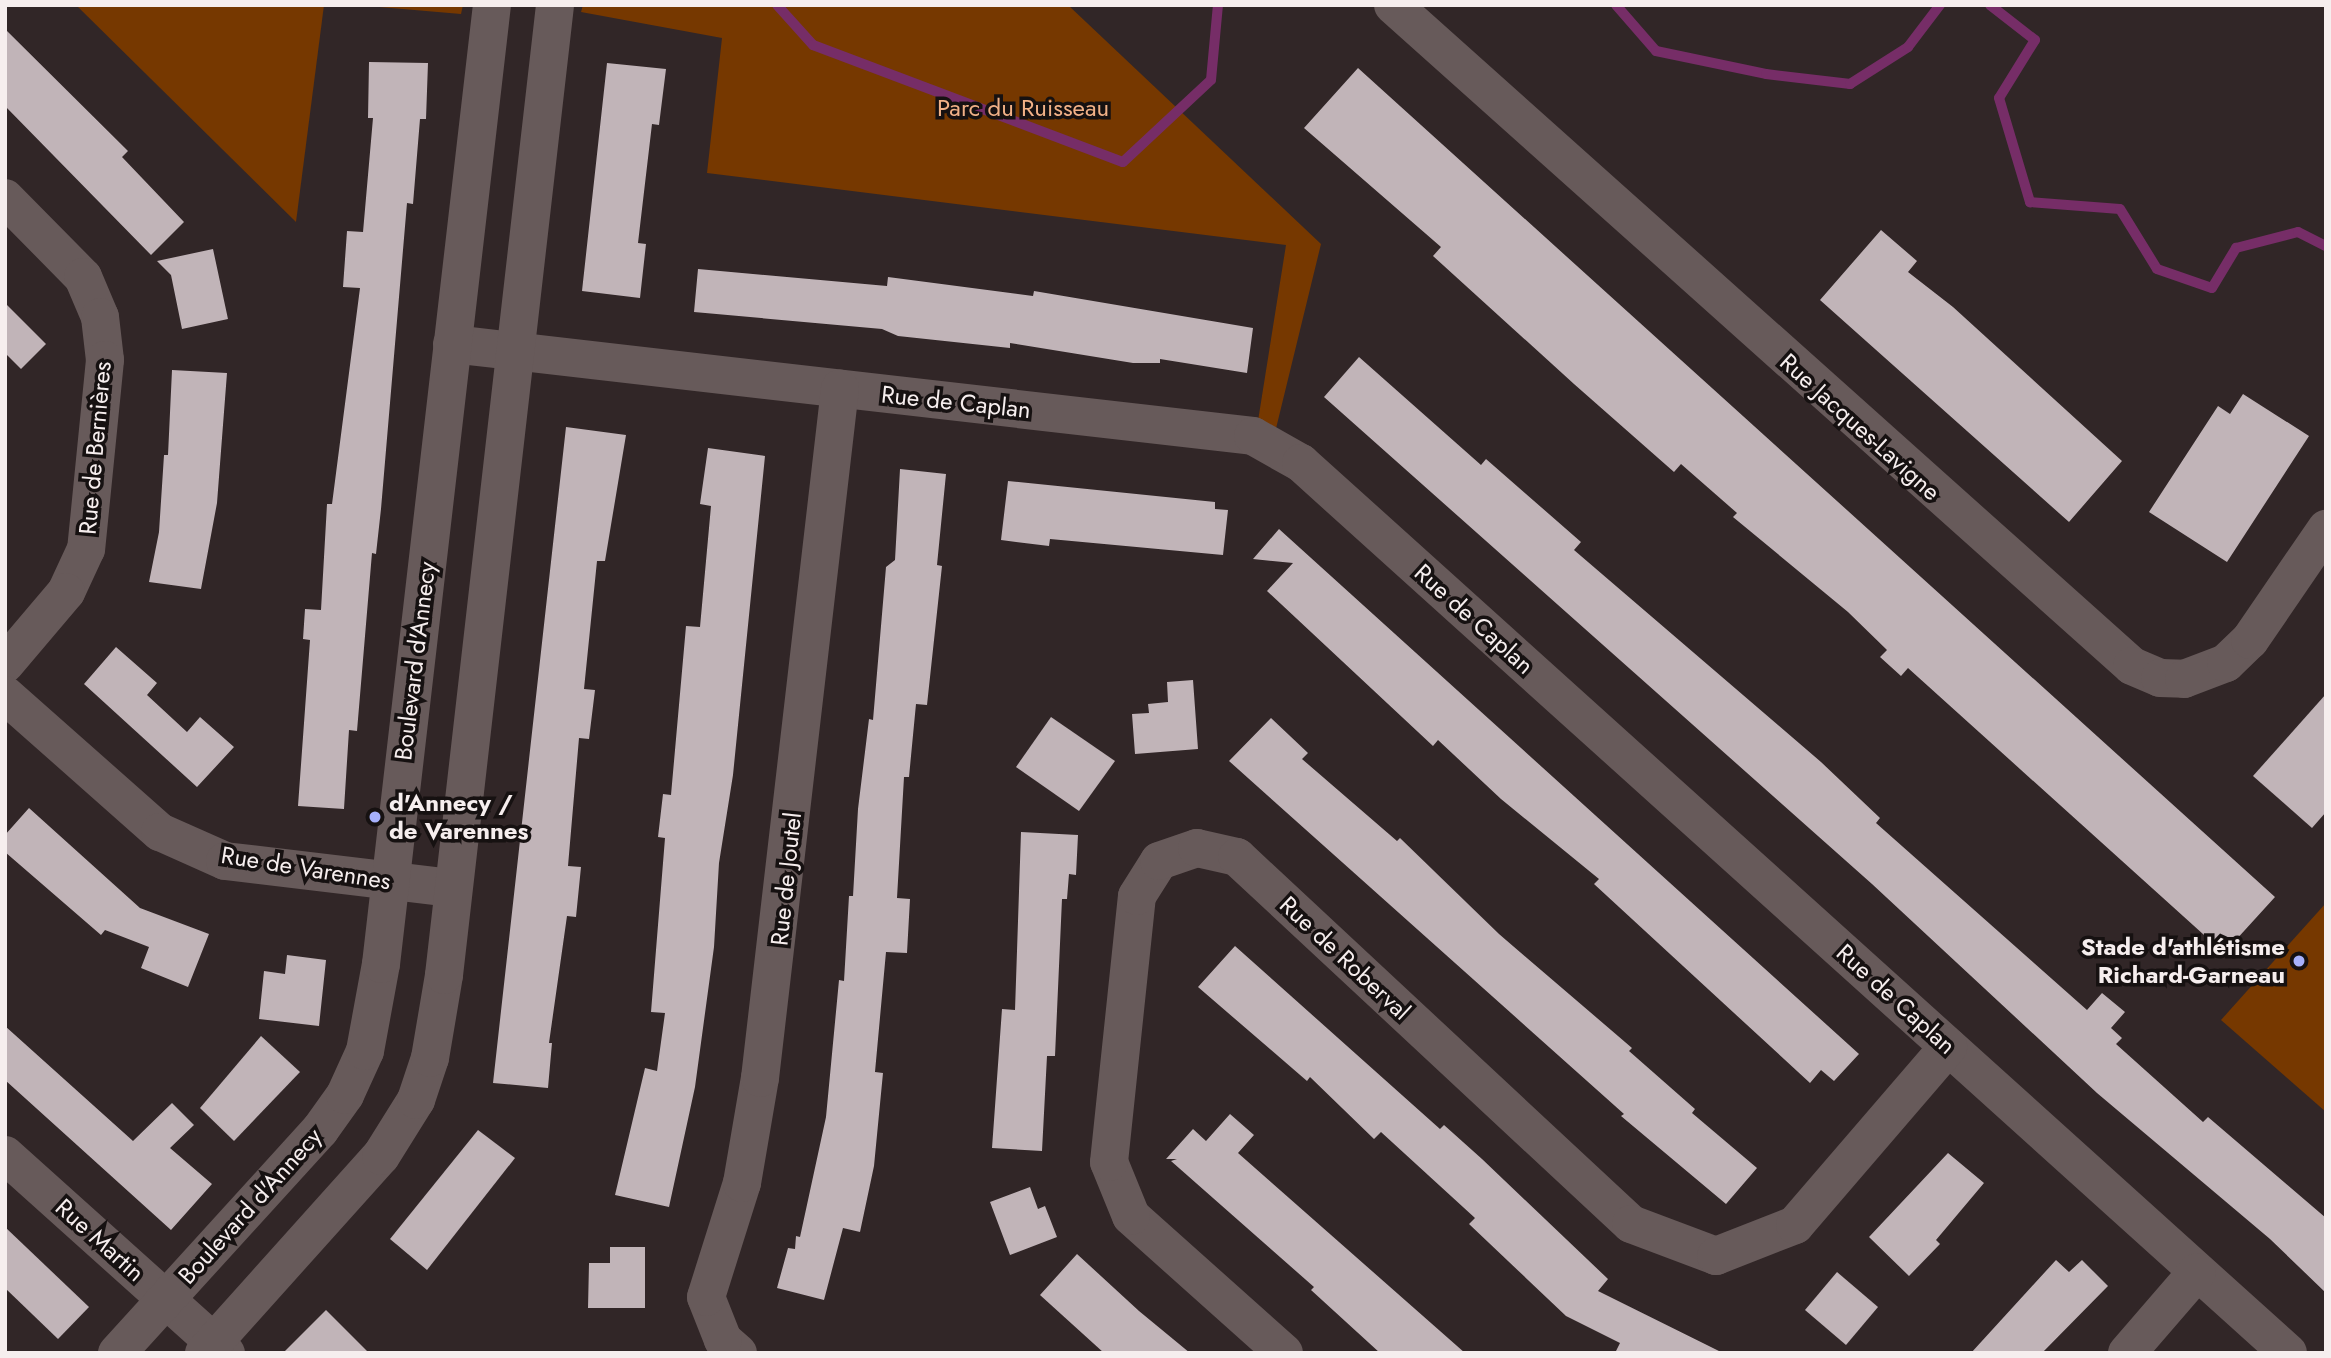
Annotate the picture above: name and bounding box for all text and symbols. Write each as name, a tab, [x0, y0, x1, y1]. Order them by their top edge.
park label: Parc du Ruisseau	[937, 94, 1109, 122]
street label: Rue Jacques-Lavigne	[1774, 348, 1946, 506]
street label: Rue de Bernières	[73, 360, 117, 536]
street label: Rue de Caplan	[880, 380, 1032, 424]
street label: Rue de Caplan	[1409, 558, 1539, 680]
street label: Boulevard d'Annecy	[389, 560, 441, 762]
place label: d'Annecy / de Varennes	[389, 789, 528, 845]
marker: d'Annecy / de Varennes	[367, 809, 383, 825]
street label: Rue de Joutel	[765, 811, 807, 947]
street label: Rue de Varennes	[219, 840, 393, 896]
street label: Rue de Roberval	[1274, 890, 1416, 1026]
place label: Stade d'athlétisme Richard-Garneau	[2081, 933, 2285, 989]
street label: Rue de Caplan	[1831, 938, 1961, 1060]
marker: Stade d'athlétisme Richard-Garneau	[2291, 953, 2307, 969]
street label: Boulevard d'Annecy	[172, 1122, 328, 1290]
street label: Rue Martin	[50, 1193, 150, 1287]

